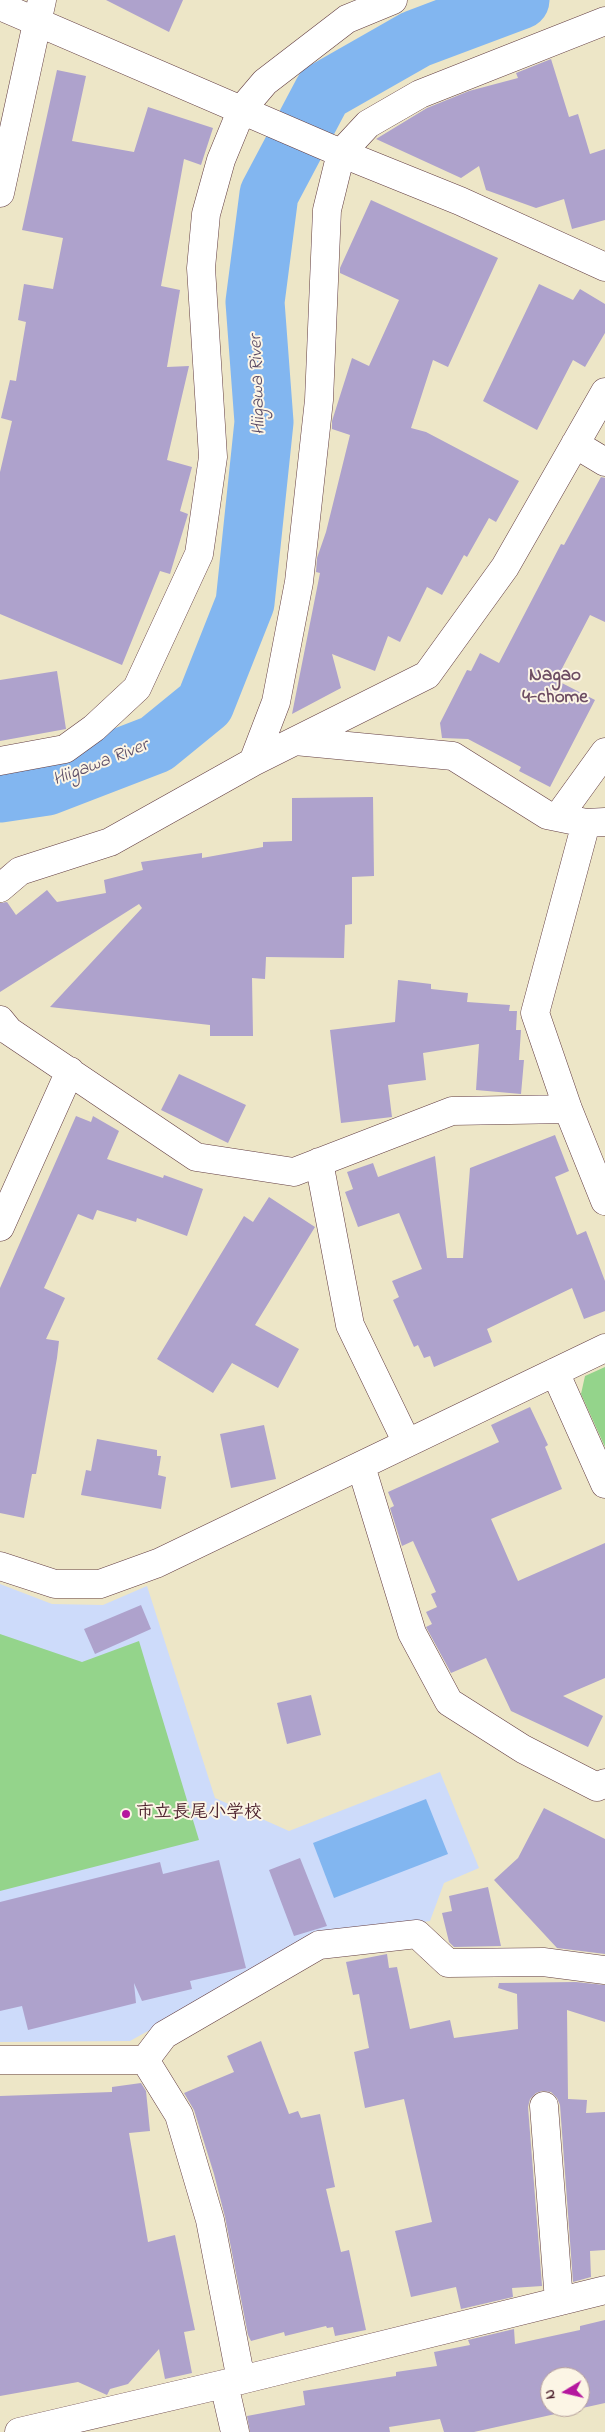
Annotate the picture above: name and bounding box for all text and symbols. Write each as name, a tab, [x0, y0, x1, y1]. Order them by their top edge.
water label: Hiigawa River	[246, 334, 272, 436]
district label: Nagao 4-chome	[522, 666, 588, 710]
water label: Hiigawa River	[50, 735, 152, 793]
place label: 市立長尾小学校	[136, 1803, 262, 1825]
marker: 市立長尾小学校	[120, 1808, 132, 1820]
north arrow	[540, 2367, 590, 2417]
text: N	[540, 2388, 562, 2401]

